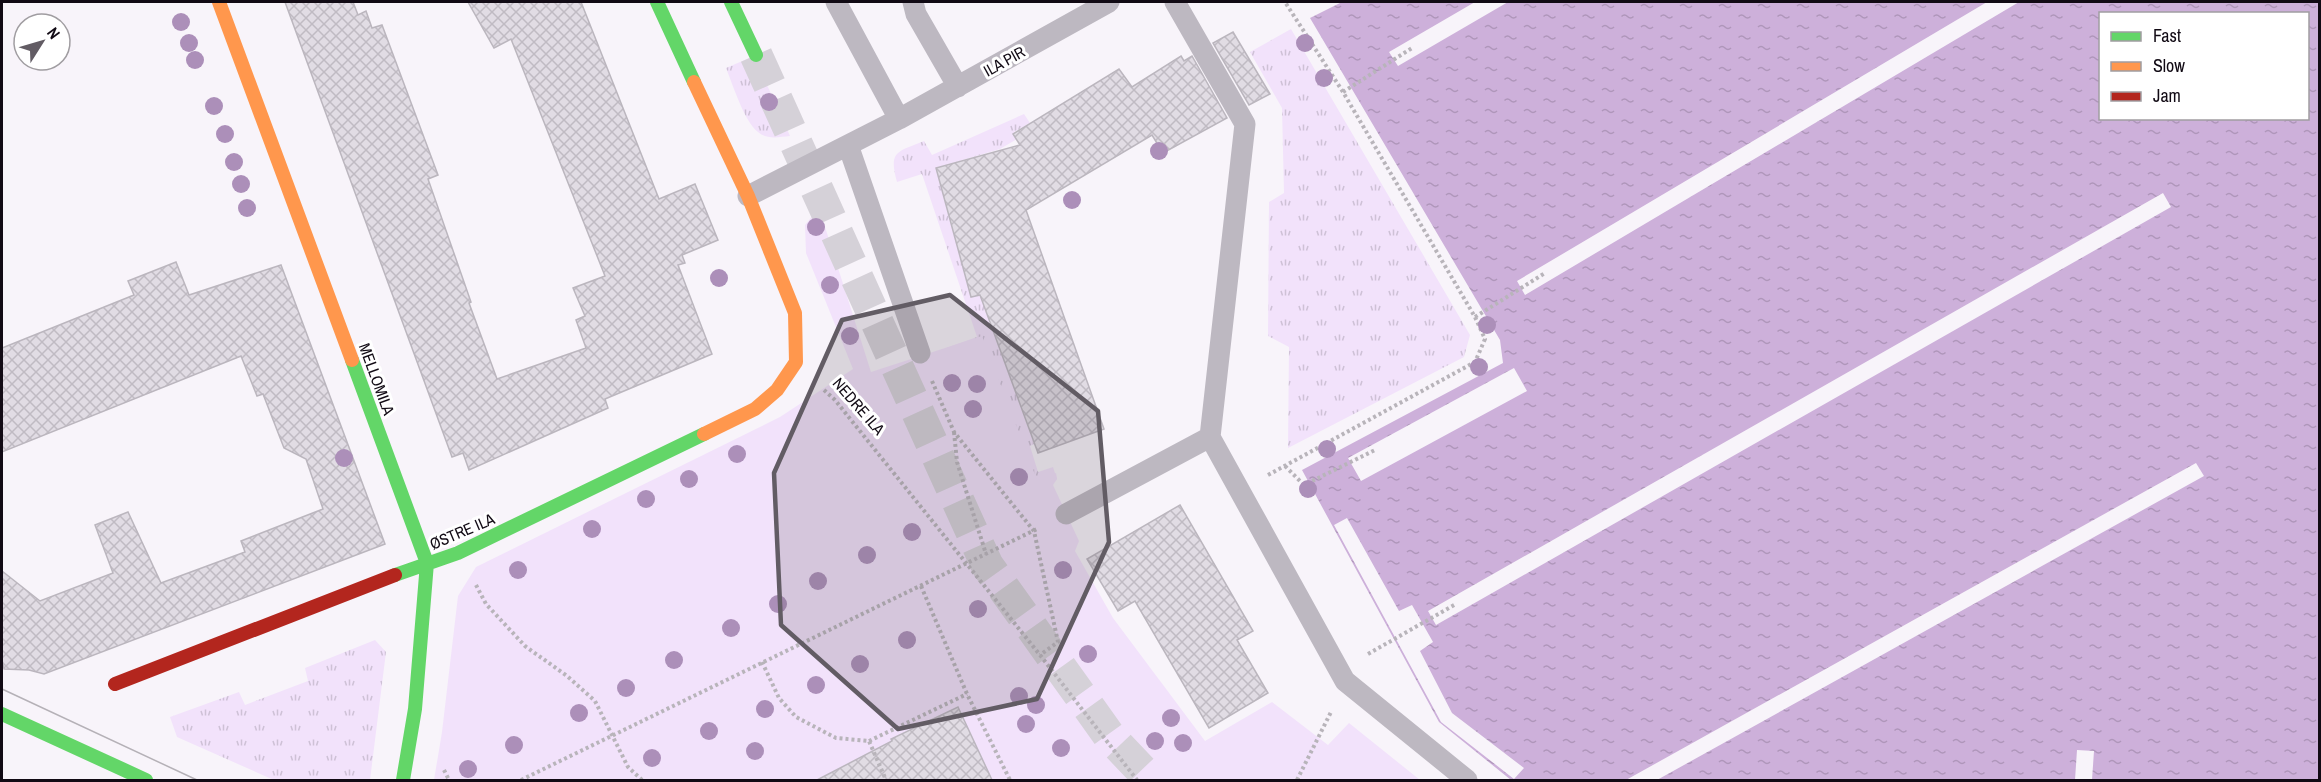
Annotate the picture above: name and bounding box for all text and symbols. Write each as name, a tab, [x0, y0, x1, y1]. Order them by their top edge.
north arrow	[12, 12, 72, 72]
legend	[2099, 12, 2309, 120]
text: N	[42, 23, 66, 43]
text: Fast	[2153, 23, 2181, 48]
street label: ILA PIR	[979, 40, 1029, 81]
text: Slow	[2153, 53, 2185, 78]
text: Jam	[2153, 83, 2181, 108]
street label: MELLOMILA	[354, 340, 400, 418]
street label: NEDRE ILA	[828, 373, 890, 440]
street label: ØSTRE ILA	[426, 507, 498, 555]

